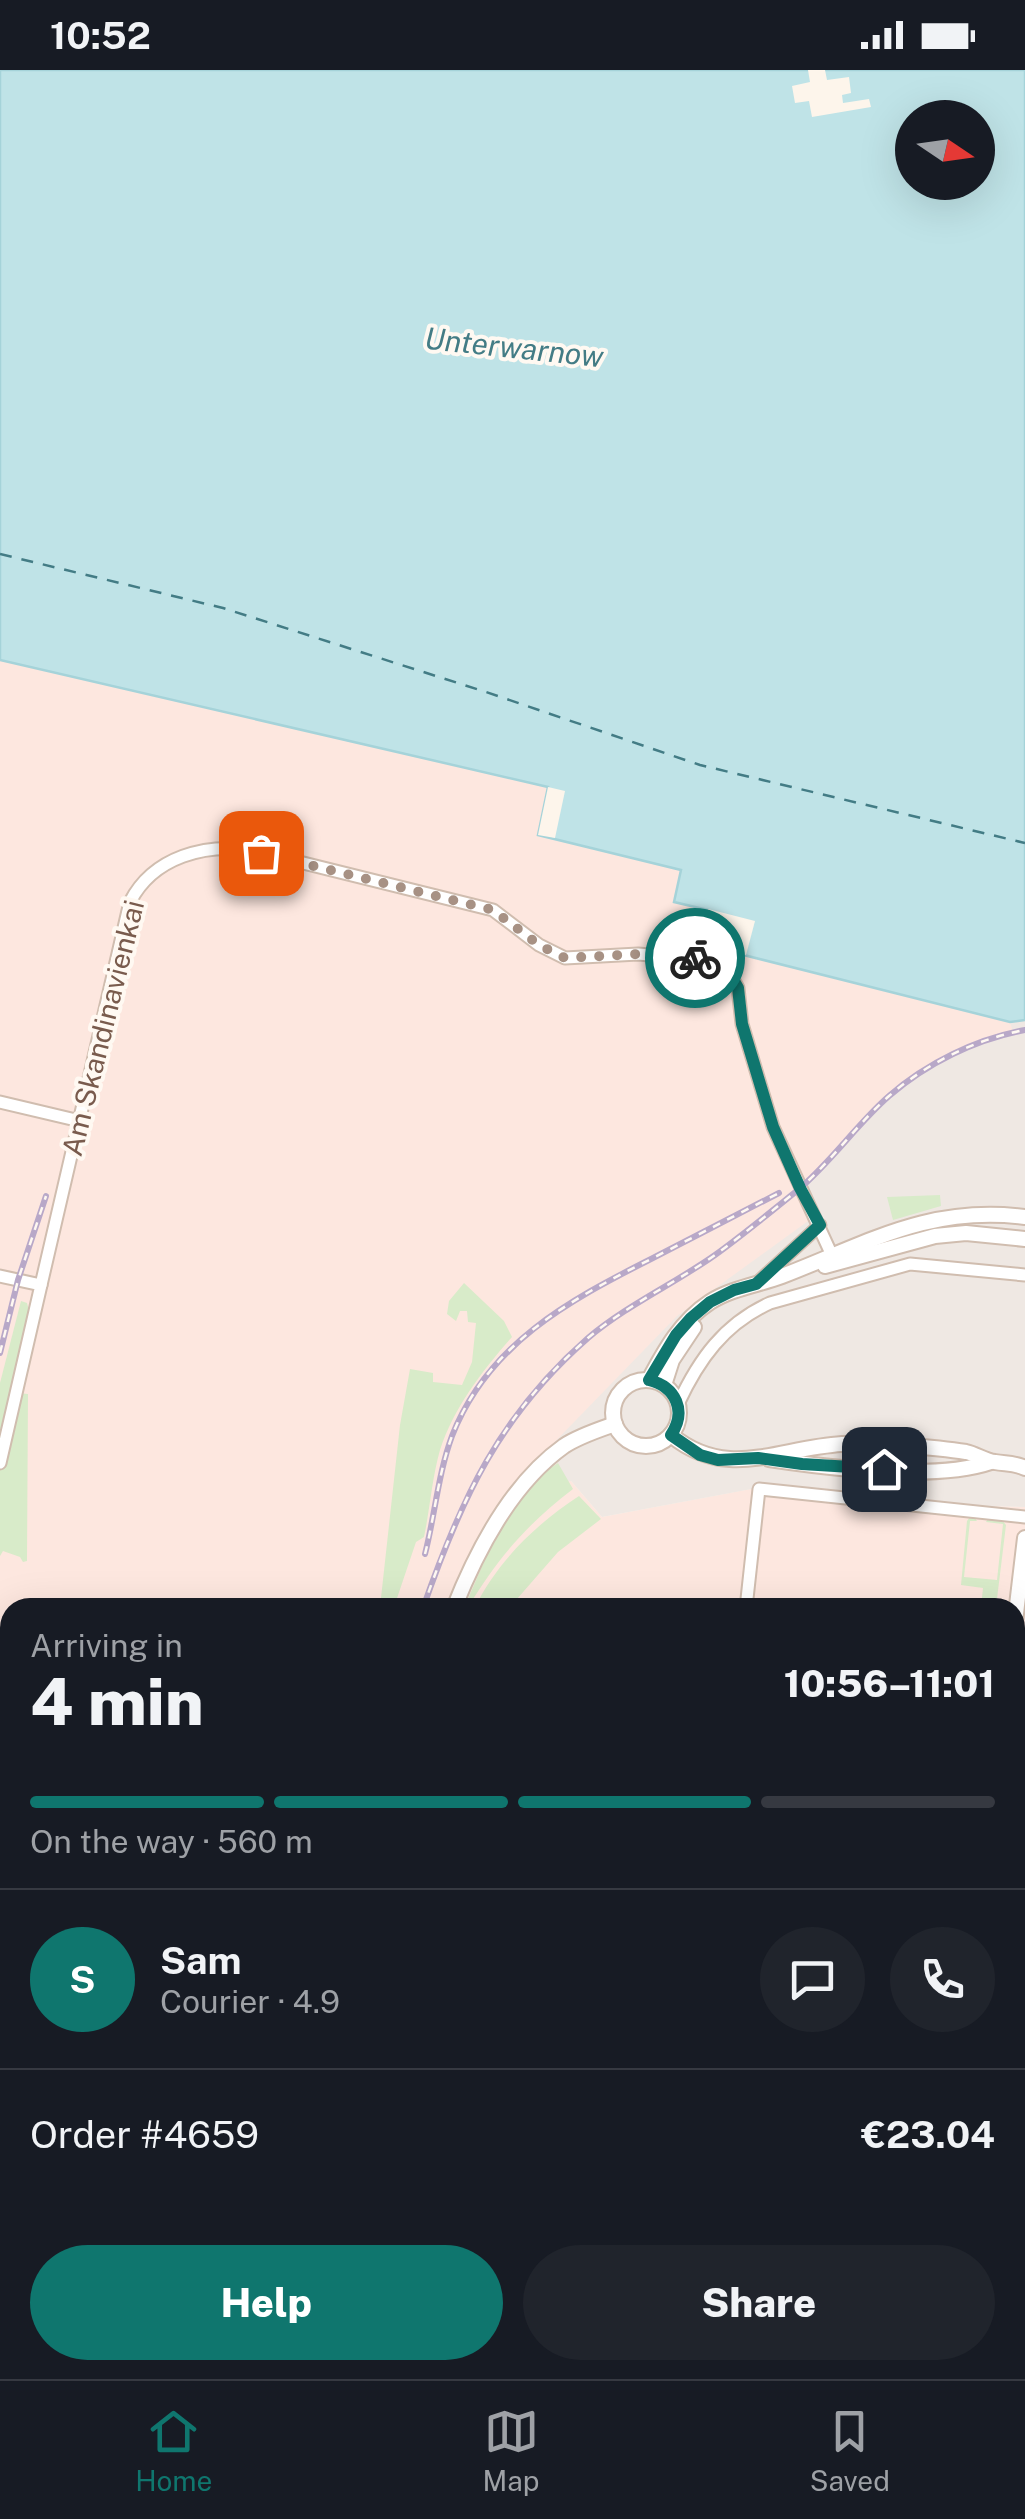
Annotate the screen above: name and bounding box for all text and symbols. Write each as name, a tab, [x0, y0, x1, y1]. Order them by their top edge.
text: 10:52	[50, 13, 151, 58]
north arrow	[895, 100, 995, 200]
map controls	[895, 100, 995, 200]
water label: Unterwarnow	[423, 320, 606, 374]
pin	[219, 811, 304, 896]
icon: bag	[234, 826, 289, 881]
street label: Am Skandinavienkai	[55, 896, 150, 1159]
courier	[645, 908, 745, 1008]
icon: bike	[668, 931, 723, 986]
pin	[842, 1427, 927, 1512]
icon: home	[857, 1442, 912, 1497]
text: Arriving in	[30, 1627, 183, 1664]
text: 10:56–11:01	[784, 1661, 995, 1706]
text: 4 min	[30, 1663, 204, 1740]
text: On the way · 560 m	[30, 1823, 313, 1860]
button: chat	[760, 1927, 865, 2032]
button: phone	[890, 1927, 995, 2032]
text: Sam	[160, 1938, 242, 1983]
text: S	[69, 1957, 96, 2002]
text: Courier · 4.9	[160, 1983, 340, 2020]
text: Order #4659	[30, 2112, 259, 2157]
text: €23.04	[861, 2112, 995, 2157]
button: Help	[30, 2245, 503, 2360]
button: Share	[523, 2245, 995, 2360]
tab: Home	[135, 2404, 212, 2497]
tab: Map	[483, 2404, 539, 2497]
tab: Saved	[810, 2404, 890, 2497]

